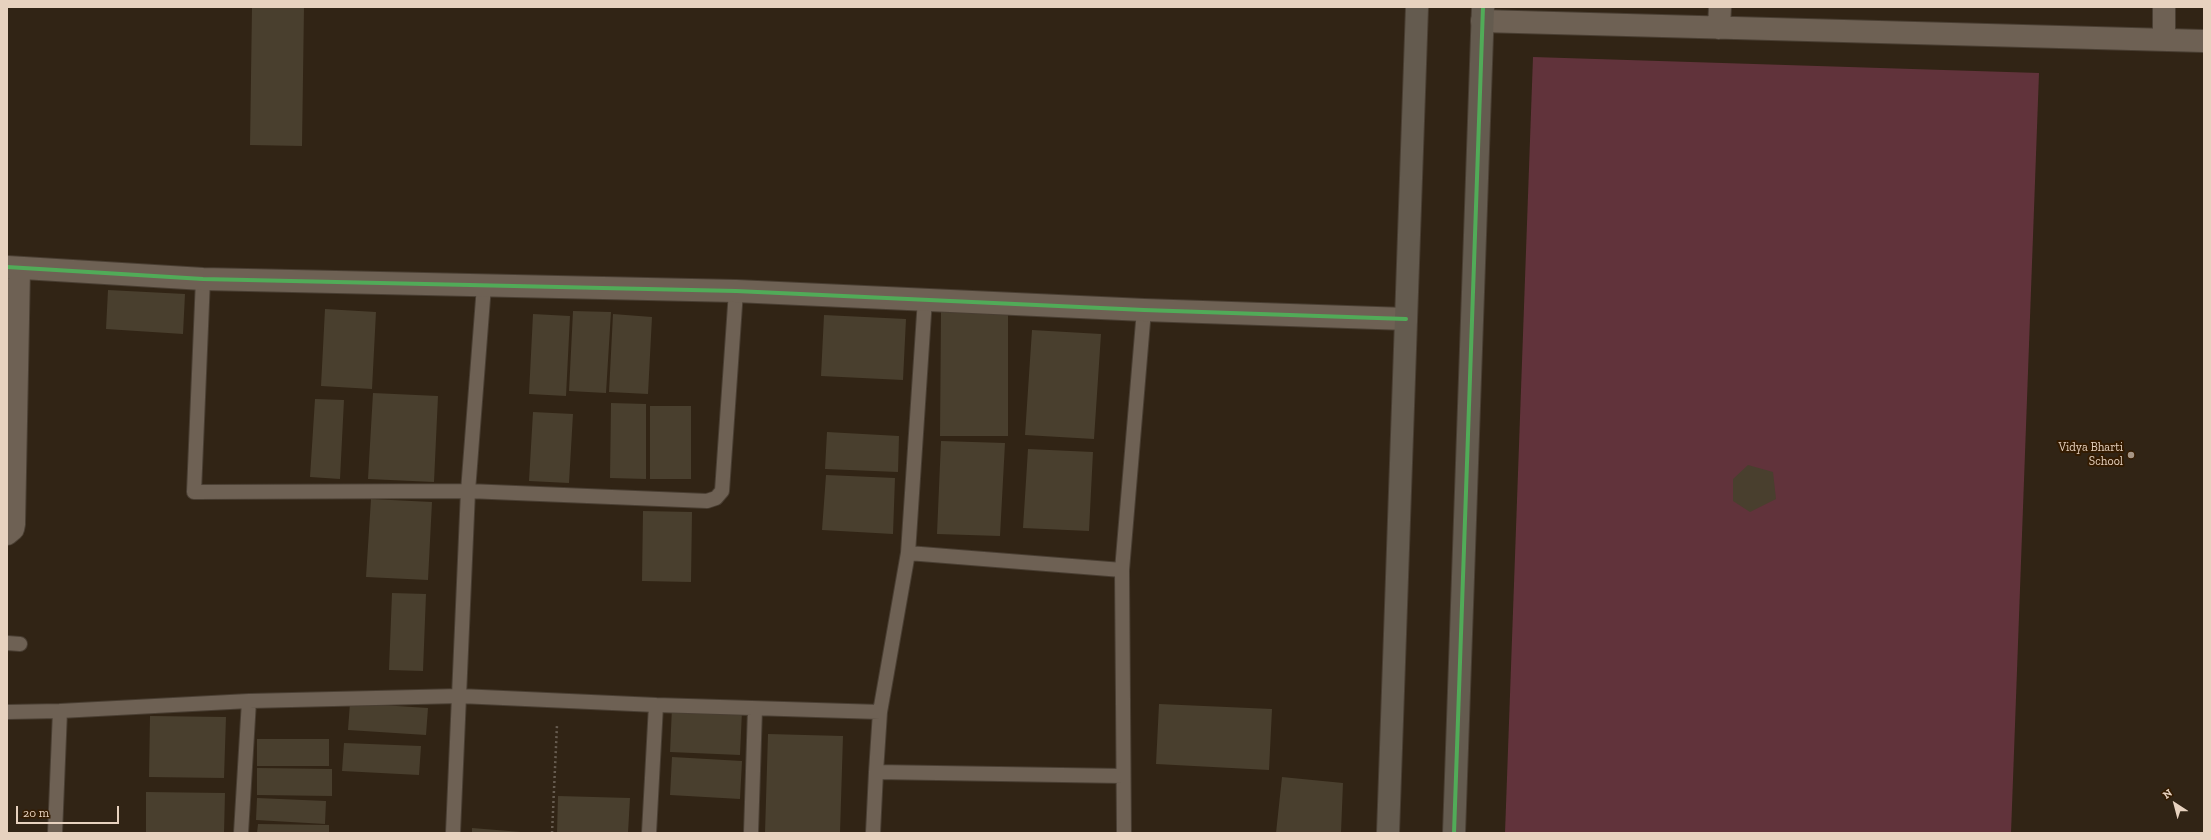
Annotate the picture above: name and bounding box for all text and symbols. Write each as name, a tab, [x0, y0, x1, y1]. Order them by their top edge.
place label: Vidya Bharti School	[2058, 441, 2123, 469]
marker: Vidya Bharti School	[2126, 450, 2136, 460]
north arrow	[2155, 784, 2195, 824]
text: N	[2160, 786, 2175, 802]
scale bar	[18, 798, 121, 824]
text: 20 m	[23, 806, 49, 820]

